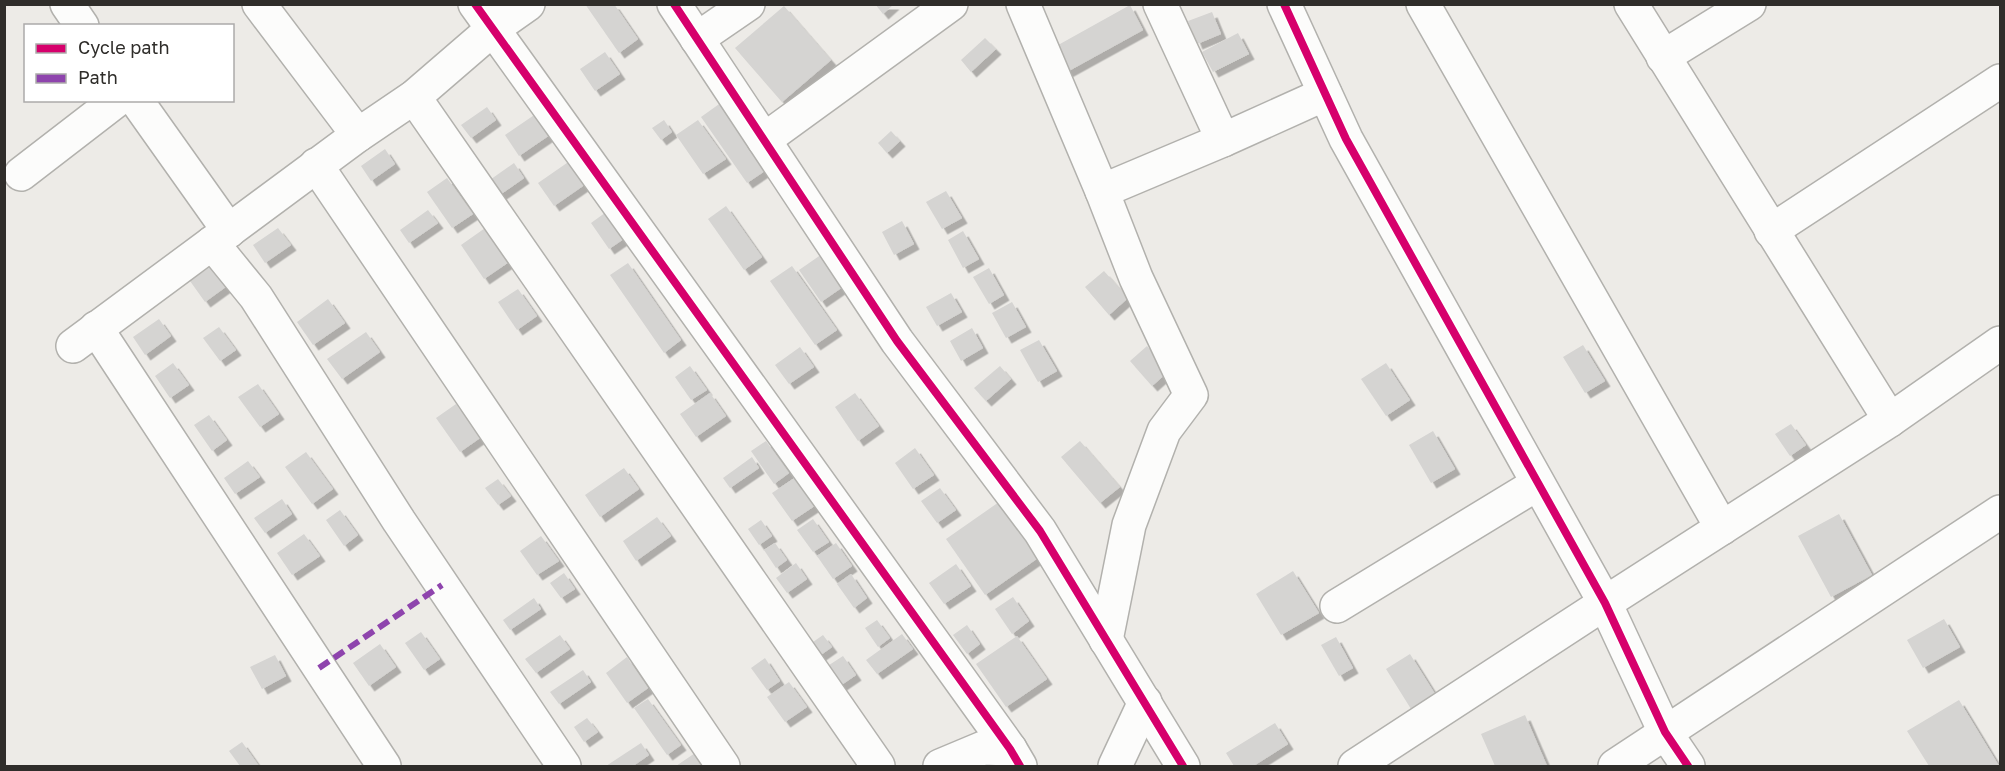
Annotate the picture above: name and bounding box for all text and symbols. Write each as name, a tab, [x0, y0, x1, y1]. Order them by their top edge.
legend	[24, 24, 234, 102]
text: Cycle path	[78, 36, 170, 58]
text: Path	[78, 66, 118, 88]

